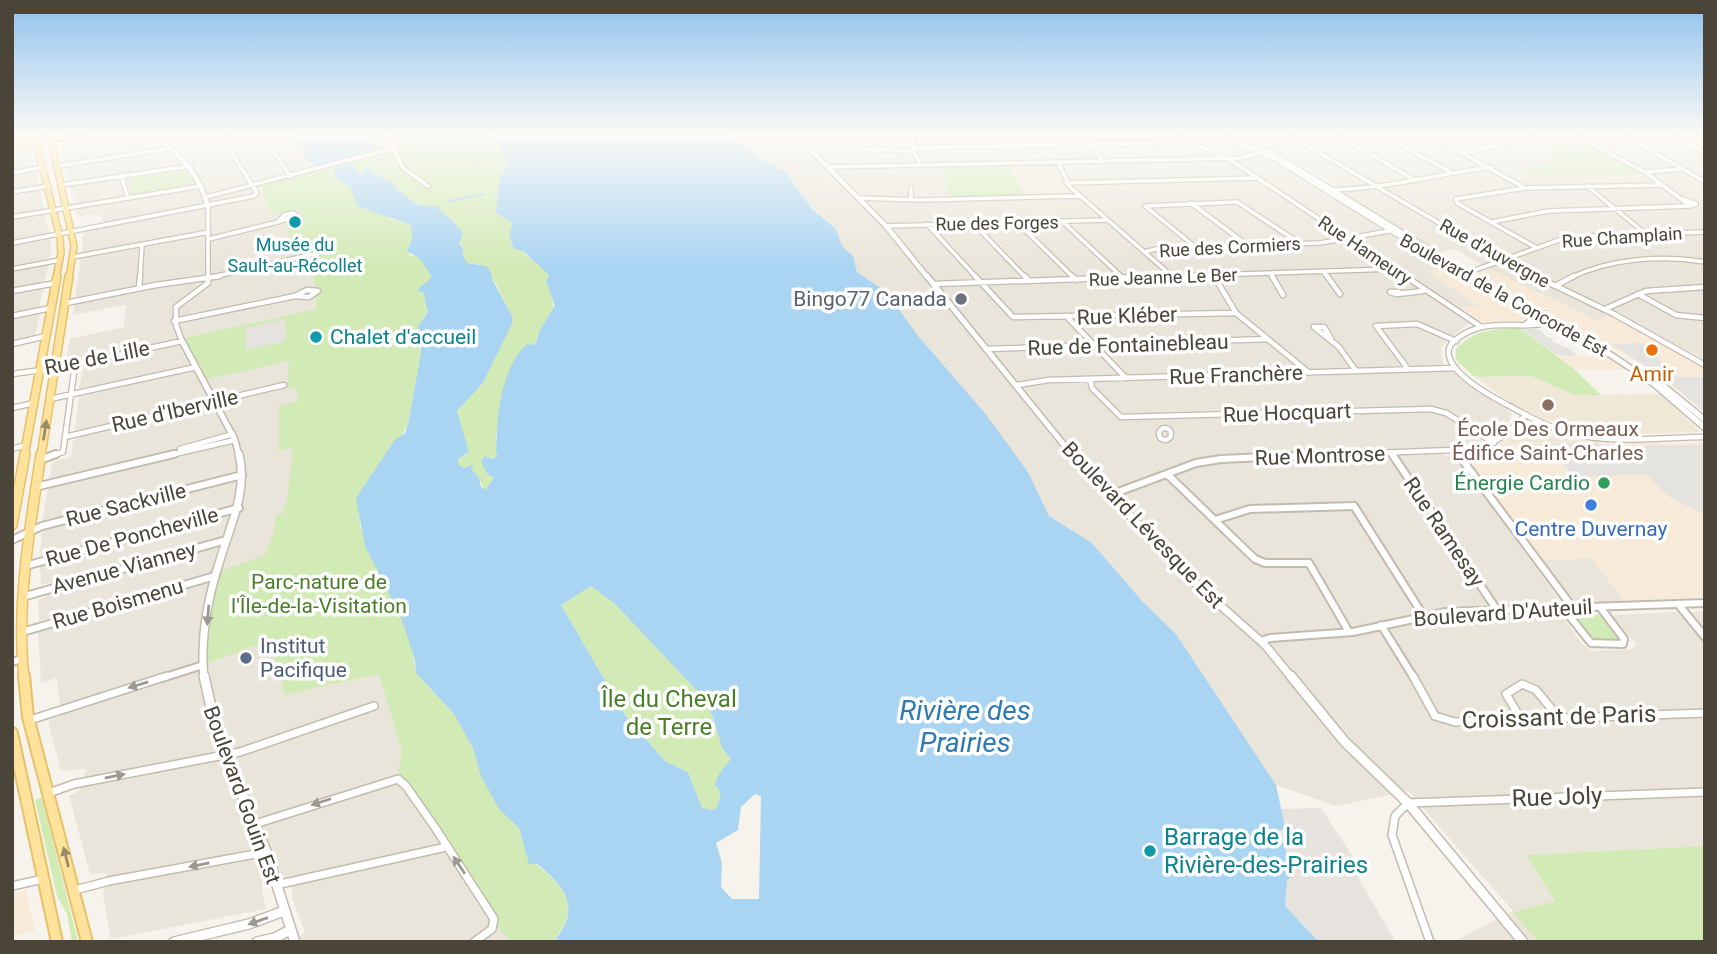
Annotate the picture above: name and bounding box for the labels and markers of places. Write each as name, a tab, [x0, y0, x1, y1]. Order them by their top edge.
marker: Musée du Sault-au-Récollet	[287, 214, 303, 230]
place label: Musée du Sault-au-Récollet	[228, 234, 363, 276]
place label: Bingo77 Canada	[793, 287, 947, 311]
marker: Bingo77 Canada	[953, 291, 969, 307]
place label: Chalet d'accueil	[330, 325, 476, 349]
marker: Chalet d'accueil	[308, 329, 324, 345]
marker: Amir	[1644, 342, 1660, 358]
place label: Amir	[1630, 362, 1674, 386]
marker: École Des Ormeaux Édifice Saint-Charles	[1540, 397, 1556, 413]
place label: École Des Ormeaux Édifice Saint-Charles	[1452, 417, 1644, 465]
place label: Énergie Cardio	[1454, 471, 1590, 495]
marker: Énergie Cardio	[1596, 475, 1612, 491]
marker: Centre Duvernay	[1583, 497, 1599, 513]
place label: Centre Duvernay	[1515, 517, 1668, 541]
place label: Institut Pacifique	[260, 634, 347, 682]
marker: Institut Pacifique	[238, 650, 254, 666]
place label: Barrage de la Rivière-des-Prairies	[1164, 823, 1368, 879]
marker: Barrage de la Rivière-des-Prairies	[1142, 843, 1158, 859]

